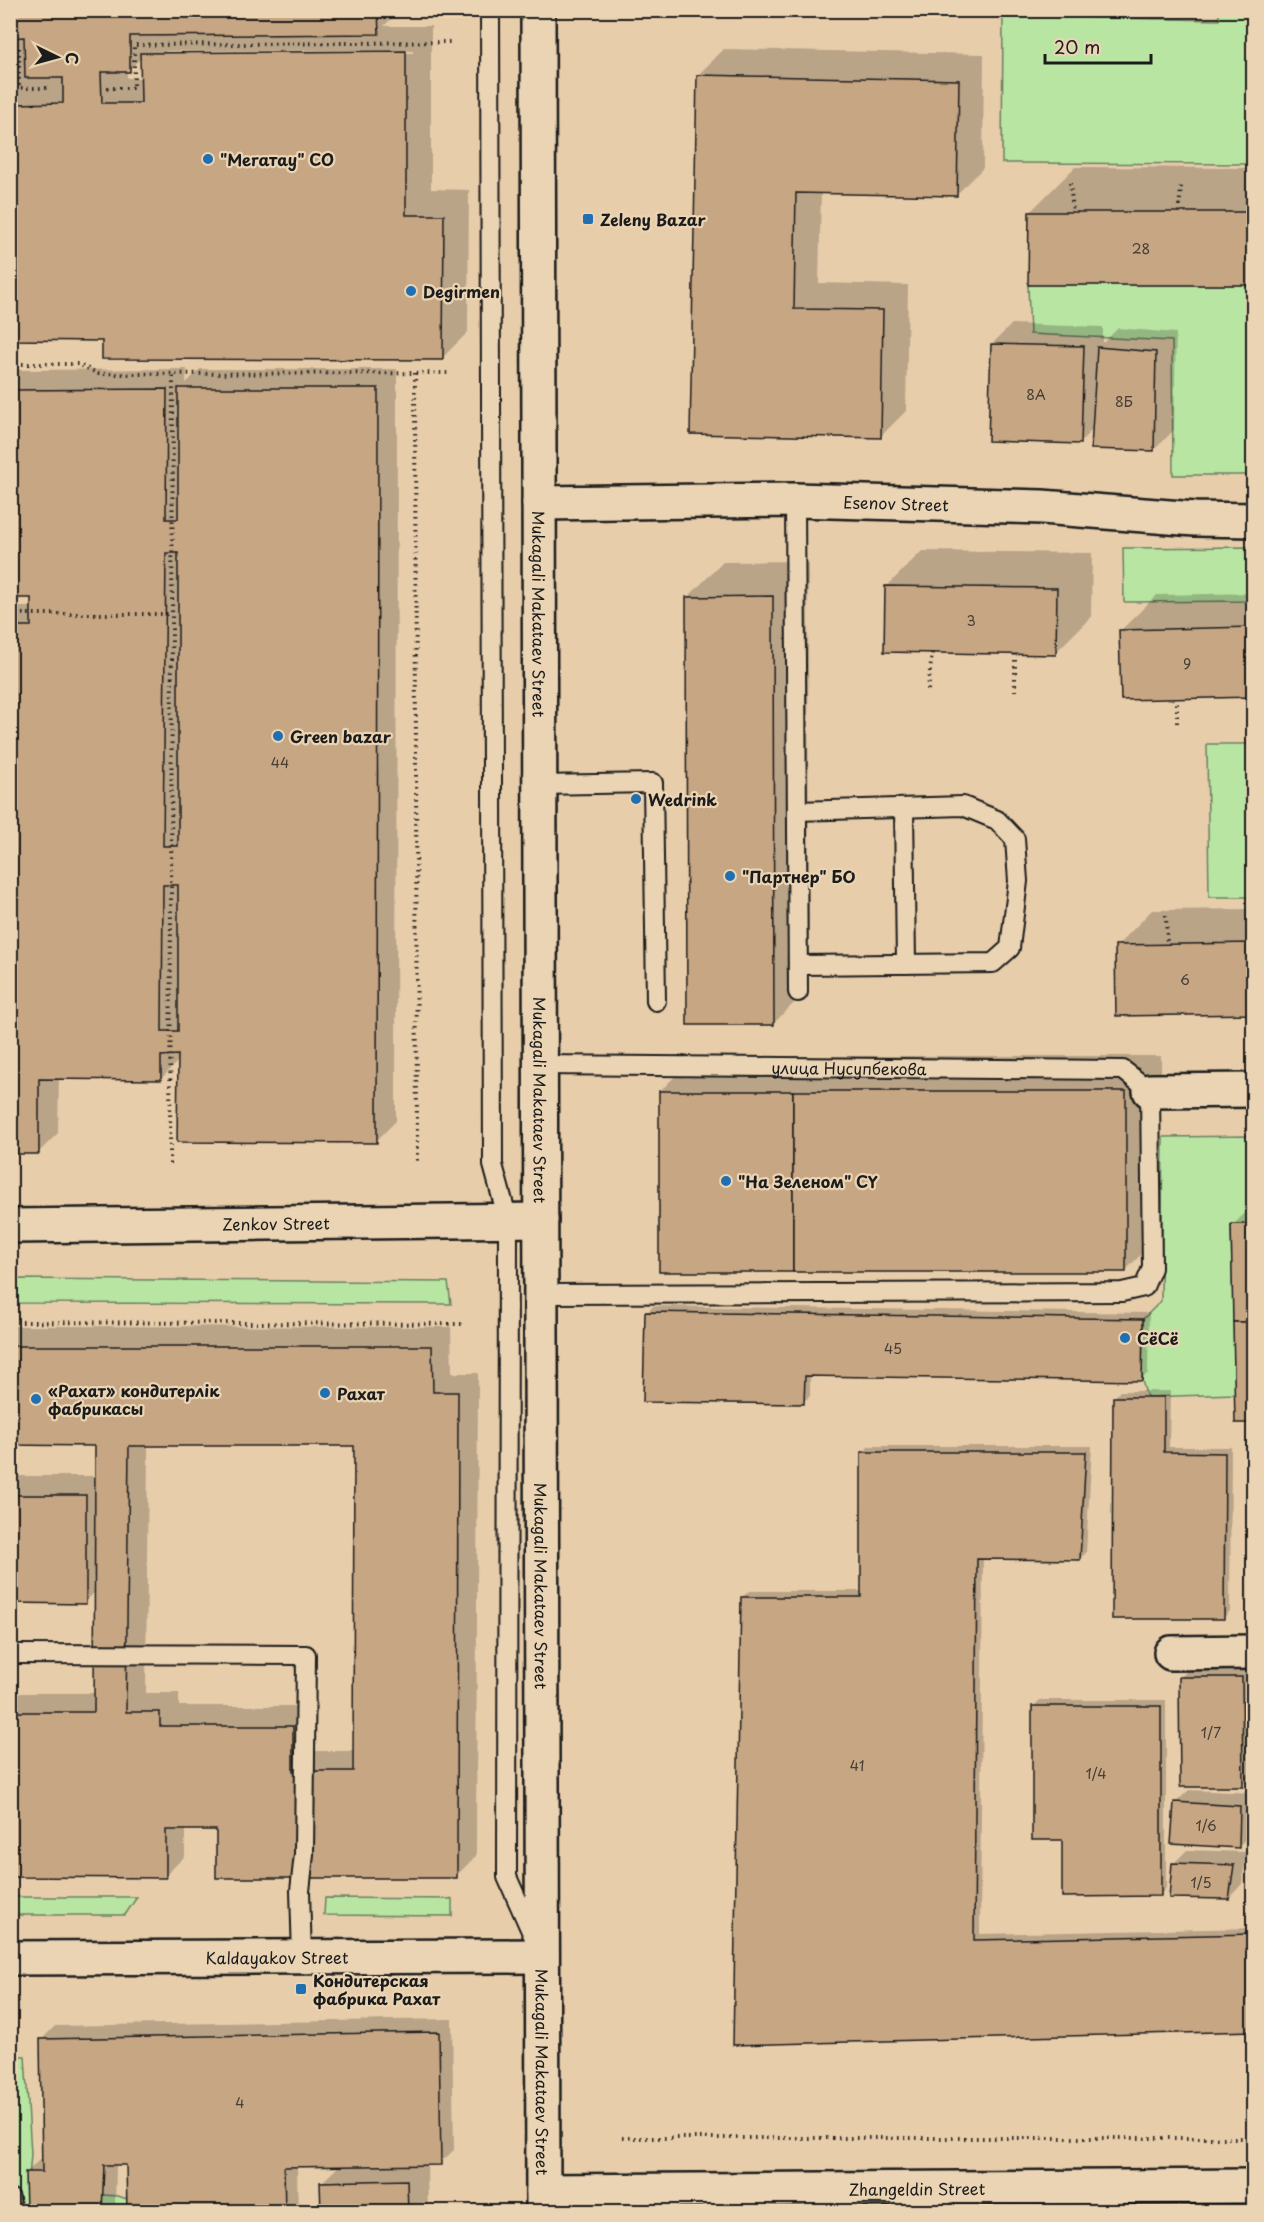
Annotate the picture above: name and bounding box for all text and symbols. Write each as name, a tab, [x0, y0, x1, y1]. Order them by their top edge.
north arrow	[27, 27, 87, 87]
scale bar	[1045, 27, 1152, 65]
text: 20 m	[1054, 33, 1100, 60]
text: С	[60, 51, 85, 65]
place label: "Мегатау" СО	[220, 147, 334, 171]
marker: "Мегатау" СО	[201, 152, 215, 166]
place label: Zeleny Bazar	[600, 207, 706, 231]
marker: Zeleny Bazar	[581, 212, 595, 226]
house number: 28	[1132, 238, 1150, 259]
place label: Degirmen	[423, 279, 500, 303]
marker: Degirmen	[404, 284, 418, 298]
house number: 8А	[1026, 384, 1046, 405]
house number: 8Б	[1115, 391, 1133, 412]
street label: Esenov Street	[843, 489, 949, 516]
street label: Mukagali Makataev Street	[527, 511, 552, 718]
house number: 3	[966, 610, 976, 631]
house number: 9	[1183, 653, 1191, 674]
place label: Green bazar	[290, 724, 392, 748]
marker: Green bazar	[271, 729, 285, 743]
house number: 44	[271, 752, 289, 773]
place label: Wedrink	[648, 787, 717, 811]
marker: Wedrink	[629, 792, 643, 806]
place label: "Партнер" БО	[742, 864, 856, 888]
marker: "Партнер" БО	[723, 869, 737, 883]
house number: 6	[1180, 969, 1190, 990]
street label: Mukagali Makataev Street	[528, 997, 553, 1204]
street label: улица Нусупбекова	[771, 1055, 927, 1080]
place label: "На Зеленом" СҮ	[738, 1169, 878, 1193]
marker: "На Зеленом" СҮ	[719, 1174, 733, 1188]
street label: Zenkov Street	[222, 1210, 330, 1236]
place label: СёСё	[1137, 1326, 1179, 1350]
marker: СёСё	[1118, 1331, 1132, 1345]
house number: 45	[884, 1338, 902, 1359]
place label: «Рахат» кондитерлік фабрикасы	[48, 1378, 220, 1420]
place label: Рахат	[337, 1381, 386, 1405]
marker: Рахат	[318, 1386, 332, 1400]
marker: «Рахат» кондитерлік фабрикасы	[29, 1392, 43, 1406]
street label: Mukagali Makataev Street	[529, 1483, 554, 1690]
house number: 1/7	[1201, 1722, 1221, 1743]
house number: 41	[850, 1755, 864, 1776]
house number: 1/4	[1086, 1763, 1106, 1784]
house number: 1/6	[1195, 1815, 1217, 1836]
house number: 1/5	[1190, 1872, 1212, 1893]
street label: Kaldayakov Street	[205, 1945, 349, 1969]
place label: Кондитерская фабрика Рахат	[313, 1968, 441, 2010]
street label: Mukagali Makataev Street	[530, 1969, 555, 2176]
marker: Кондитерская фабрика Рахат	[294, 1982, 308, 1996]
house number: 4	[235, 2092, 245, 2113]
street label: Zhangeldin Street	[849, 2176, 986, 2201]

